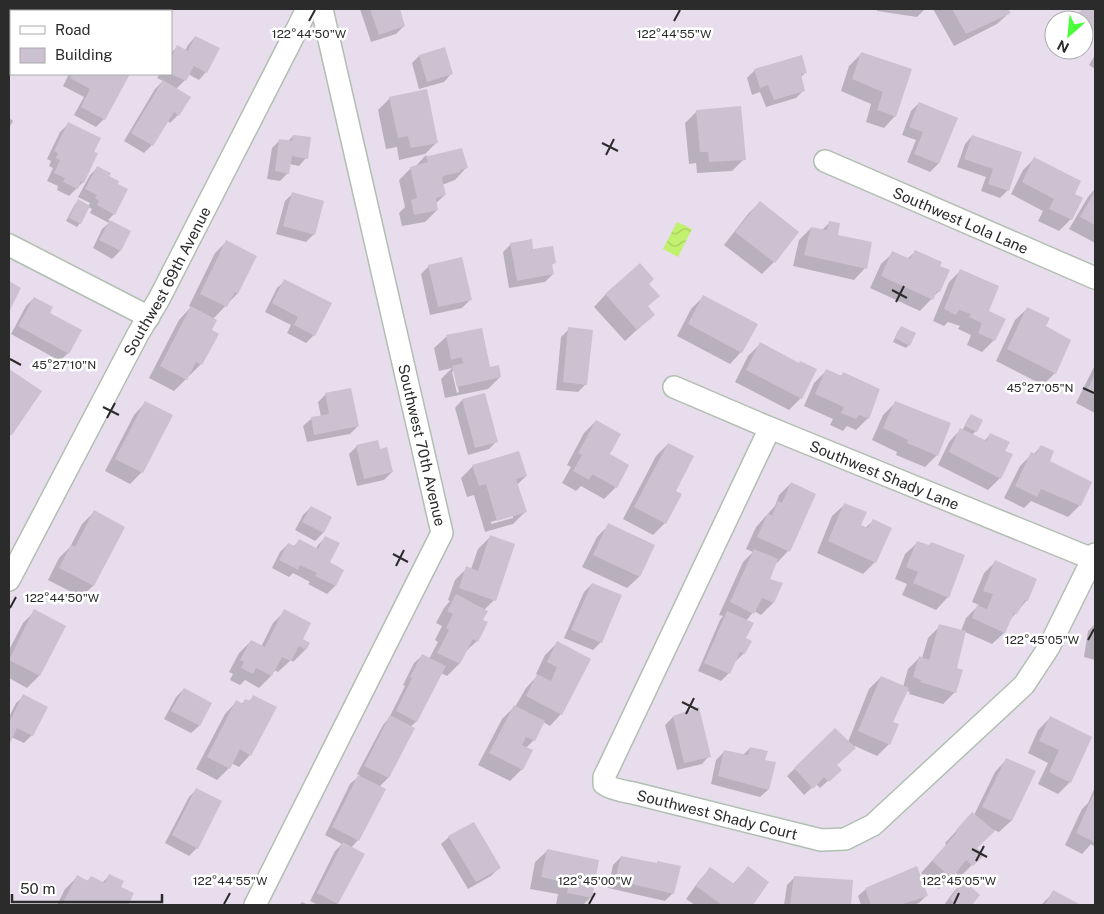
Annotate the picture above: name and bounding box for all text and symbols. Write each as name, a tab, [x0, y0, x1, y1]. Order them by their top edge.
legend	[10, 10, 172, 75]
north arrow	[1044, 10, 1094, 60]
text: Road	[55, 21, 91, 38]
text: 122°44'50"W	[272, 27, 347, 41]
text: 122°44'55"W	[637, 27, 712, 41]
text: N	[1055, 37, 1072, 56]
text: Building	[55, 46, 113, 63]
street label: Southwest Lola Lane	[891, 183, 1031, 257]
street label: Southwest 69th Avenue	[120, 204, 213, 358]
text: 45°27'10"N	[32, 358, 96, 372]
street label: Southwest 70th Avenue	[395, 362, 449, 528]
text: 45°27'05"N	[1006, 381, 1074, 395]
street label: Southwest Shady Lane	[807, 437, 962, 512]
text: 122°44'50"W	[25, 591, 100, 605]
text: 122°45'05"W	[1005, 633, 1080, 647]
street label: Southwest Shady Court	[635, 786, 800, 842]
scale bar	[12, 872, 162, 904]
text: 122°44'55"W	[193, 874, 268, 888]
text: 122°45'00"W	[558, 874, 633, 888]
text: 122°45'05"W	[922, 874, 997, 888]
text: 50 m	[20, 880, 55, 897]

